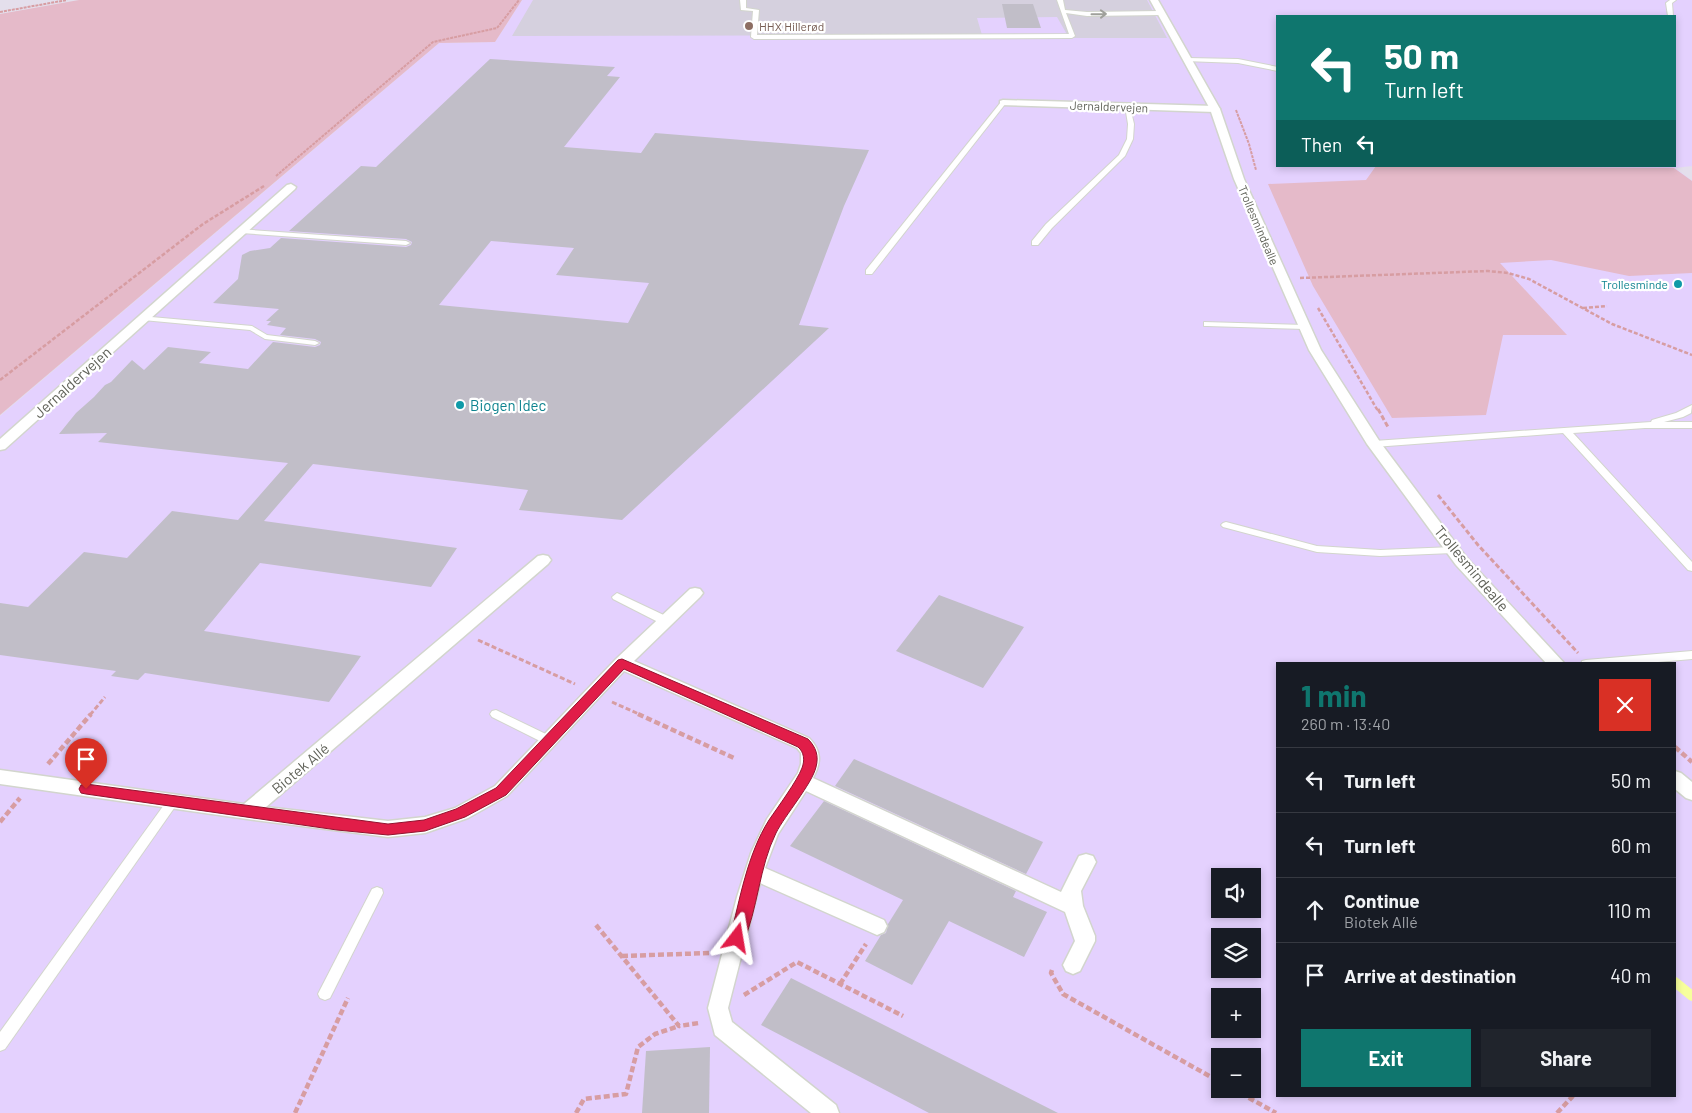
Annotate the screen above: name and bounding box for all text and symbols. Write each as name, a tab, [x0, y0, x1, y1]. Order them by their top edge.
one-way arrow	[1090, 9, 1107, 19]
place label: HHX Hillerød	[759, 19, 824, 33]
marker: HHX Hillerød	[743, 20, 755, 32]
text: 50 m	[1384, 34, 1459, 76]
icon: left	[1301, 35, 1366, 100]
text: Turn left	[1384, 76, 1464, 102]
street label: Jernaldervejen	[1070, 98, 1148, 114]
icon: left	[1352, 130, 1380, 158]
text: Then	[1301, 133, 1342, 156]
street label: Trollesmindealle	[1236, 183, 1282, 267]
place label: Trollesminde	[1601, 277, 1668, 291]
marker: Trollesminde	[1672, 278, 1684, 290]
street label: Jernaldervejen	[30, 343, 114, 421]
place label: Biogen Idec	[470, 396, 547, 414]
marker: Biogen Idec	[454, 399, 466, 411]
street label: Trollesmindealle	[1431, 522, 1513, 614]
text: 1 min	[1301, 677, 1367, 713]
button: close	[1599, 679, 1651, 731]
text: 260 m · 13:40	[1301, 714, 1390, 733]
pin	[65, 738, 107, 789]
street label: Biotek Allé	[268, 739, 332, 797]
icon: arrive	[72, 745, 100, 773]
icon: left	[1301, 766, 1329, 794]
text: Turn left	[1344, 769, 1415, 792]
text: 50 m	[1611, 769, 1651, 792]
icon: left	[1301, 831, 1329, 859]
text: Turn left	[1344, 834, 1415, 857]
text: 60 m	[1611, 834, 1651, 857]
map controls	[1211, 868, 1261, 1098]
button: sound	[1211, 868, 1261, 918]
text: Continue	[1344, 889, 1420, 912]
icon: ahead	[1301, 896, 1329, 924]
text: 110 m	[1607, 899, 1651, 922]
position arrow	[710, 911, 762, 963]
text: Biotek Allé	[1344, 912, 1418, 931]
button: layers	[1211, 928, 1261, 978]
icon: arrive	[1301, 961, 1329, 989]
text: Arrive at destination	[1344, 964, 1516, 987]
text: 40 m	[1610, 964, 1651, 987]
button: +	[1211, 988, 1261, 1038]
button: Exit	[1301, 1029, 1471, 1087]
button: Share	[1481, 1029, 1651, 1087]
button: −	[1211, 1048, 1261, 1098]

